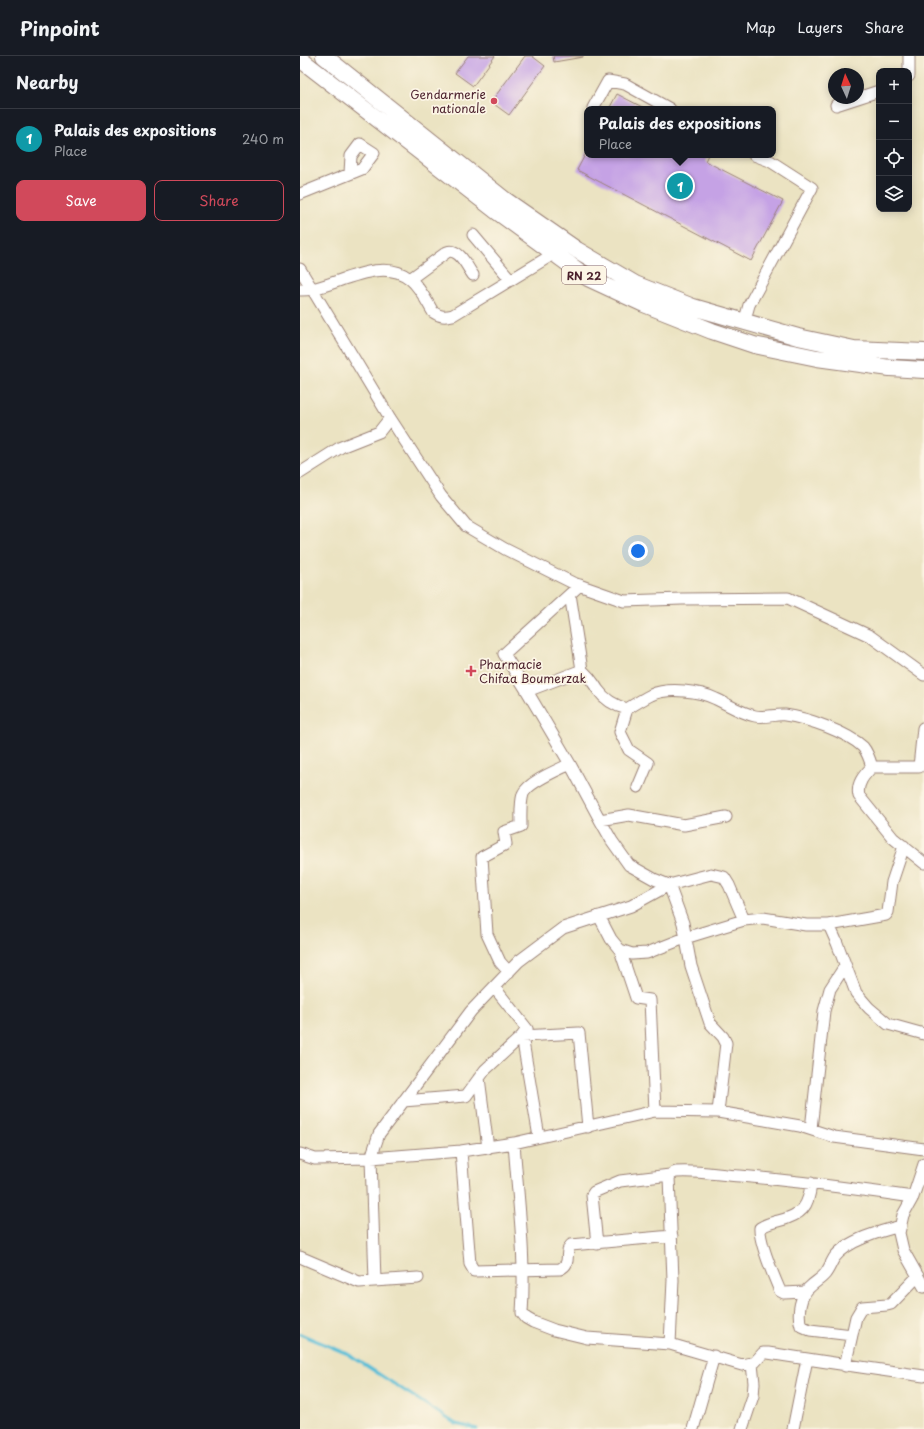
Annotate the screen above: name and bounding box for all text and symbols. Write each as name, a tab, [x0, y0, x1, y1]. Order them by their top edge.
text: Pinpoint	[20, 14, 100, 42]
text: Map	[746, 17, 776, 38]
text: Layers	[798, 17, 843, 38]
text: Share	[865, 17, 904, 38]
north arrow	[828, 68, 864, 104]
map controls	[876, 68, 912, 212]
button: +	[876, 68, 912, 104]
text: Nearby	[16, 69, 78, 95]
place label: Gendarmerie nationale	[410, 85, 486, 117]
marker: Gendarmerie nationale	[489, 96, 499, 106]
button: −	[876, 104, 912, 140]
popup	[584, 106, 776, 158]
text: Palais des expositions	[599, 111, 761, 134]
text: Palais des expositions	[54, 118, 216, 141]
text: 1	[26, 129, 32, 148]
text: 240 m	[242, 129, 284, 148]
text: Place	[599, 134, 632, 153]
button: locate	[876, 140, 912, 176]
text: Place	[54, 141, 87, 160]
pin: 1	[667, 171, 693, 201]
button: layers	[876, 176, 912, 212]
button: Save	[16, 180, 146, 221]
button: Share	[154, 180, 284, 221]
road number: RN 22	[562, 266, 606, 284]
your location	[628, 541, 648, 561]
place label: Pharmacie Chifaa Boumerzak	[479, 655, 587, 687]
marker: Pharmacie Chifaa Boumerzak	[466, 666, 476, 676]

